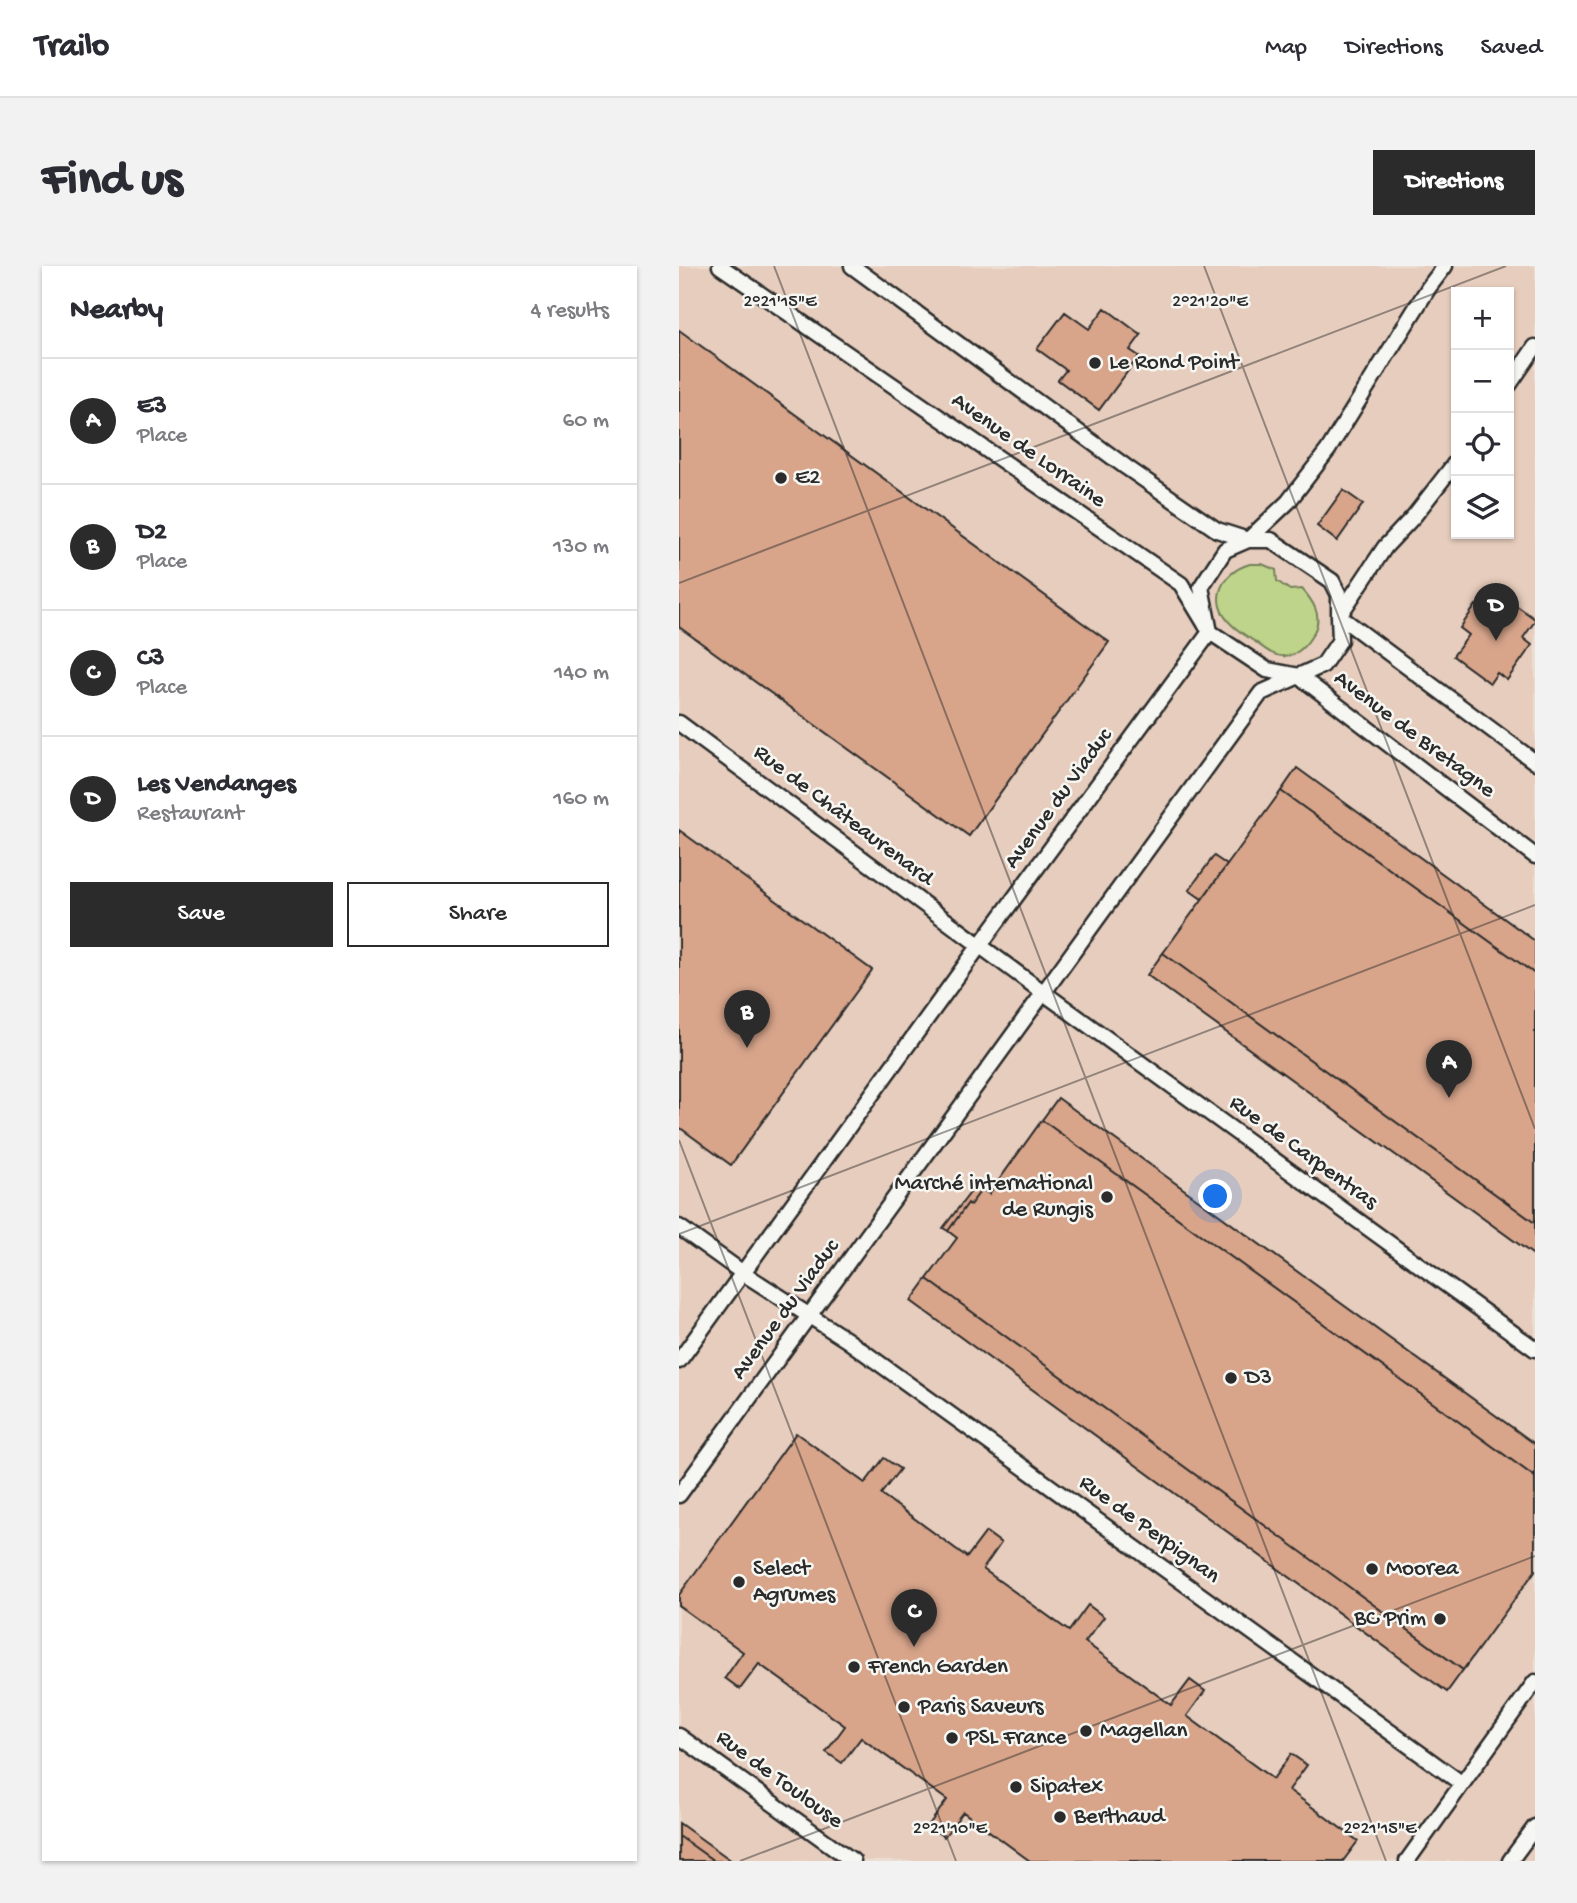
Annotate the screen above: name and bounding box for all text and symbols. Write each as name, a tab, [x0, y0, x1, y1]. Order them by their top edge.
text: Trailo	[35, 29, 109, 67]
text: Map	[1265, 34, 1307, 63]
text: Directions	[1345, 34, 1443, 63]
text: Saved	[1481, 34, 1542, 63]
button: Directions	[1373, 150, 1535, 215]
text: Find us	[42, 153, 182, 211]
map controls	[1451, 287, 1514, 539]
button: +	[1451, 287, 1514, 350]
text: 2°21'15"E	[743, 292, 817, 313]
text: 2°21'20"E	[1172, 292, 1248, 313]
text: Nearby	[70, 294, 163, 329]
text: 4 results	[530, 298, 609, 325]
place label: Le Rond Point	[1109, 350, 1240, 377]
button: −	[1451, 350, 1514, 413]
marker: Le Rond Point	[1087, 355, 1103, 371]
street label: Avenue de Lorraine	[945, 388, 1111, 515]
text: E3	[137, 392, 167, 423]
text: A	[86, 408, 100, 435]
text: 60 m	[563, 408, 609, 435]
button: locate	[1451, 413, 1514, 476]
text: Place	[137, 423, 187, 450]
place label: E2	[795, 465, 821, 492]
marker: E2	[773, 470, 789, 486]
button: layers	[1451, 476, 1514, 539]
text: D2	[137, 518, 167, 549]
text: B	[87, 534, 99, 561]
text: 130 m	[553, 534, 609, 561]
text: Place	[137, 549, 187, 576]
pin: D	[1473, 583, 1519, 641]
text: C3	[137, 644, 165, 675]
text: C	[87, 660, 99, 687]
text: 140 m	[554, 660, 609, 687]
street label: Avenue de Bretagne	[1328, 665, 1501, 805]
text: Place	[137, 675, 187, 702]
street label: Avenue du Viaduc	[999, 723, 1120, 874]
street label: Rue de Châteaurenard	[748, 739, 940, 894]
text: Les Vendanges	[137, 770, 296, 801]
text: D	[86, 786, 101, 813]
text: 160 m	[553, 786, 609, 813]
text: Restaurant	[137, 801, 244, 828]
button: Save	[70, 882, 333, 947]
button: Share	[347, 882, 609, 947]
pin: B	[724, 990, 770, 1048]
pin: A	[1426, 1040, 1472, 1098]
street label: Rue de Carpentras	[1223, 1090, 1383, 1216]
place label: Marché international de Rungis	[895, 1171, 1094, 1224]
your location	[1198, 1179, 1232, 1213]
marker: Marché international de Rungis	[1099, 1189, 1115, 1205]
street label: Avenue du Viaduc	[726, 1234, 847, 1385]
place label: D3	[1243, 1365, 1272, 1392]
marker: D3	[1223, 1370, 1239, 1386]
street label: Rue de Perpignan	[1073, 1470, 1225, 1590]
place label: Select Agrumes	[753, 1556, 836, 1609]
place label: Moorea	[1386, 1556, 1460, 1583]
marker: Moorea	[1364, 1561, 1380, 1577]
marker: Select Agrumes	[731, 1574, 747, 1590]
pin: C	[891, 1589, 937, 1647]
place label: BC Prim	[1353, 1606, 1426, 1633]
marker: BC Prim	[1432, 1611, 1448, 1627]
place label: French Garden	[867, 1654, 1008, 1681]
marker: French Garden	[846, 1659, 862, 1675]
place label: Paris Saveurs	[917, 1694, 1044, 1721]
marker: Paris Saveurs	[896, 1699, 912, 1715]
place label: Magellan	[1100, 1718, 1188, 1745]
marker: Magellan	[1078, 1723, 1094, 1739]
street label: Rue de Toulouse	[710, 1725, 849, 1836]
place label: PSL France	[965, 1725, 1068, 1752]
marker: PSL France	[944, 1730, 960, 1746]
place label: Sipatex	[1030, 1774, 1103, 1801]
marker: Sipatex	[1008, 1779, 1024, 1795]
place label: Berthaud	[1073, 1804, 1166, 1831]
marker: Berthaud	[1052, 1809, 1068, 1825]
text: 2°21'10"E	[913, 1819, 988, 1840]
text: 2°21'15"E	[1343, 1819, 1417, 1840]

